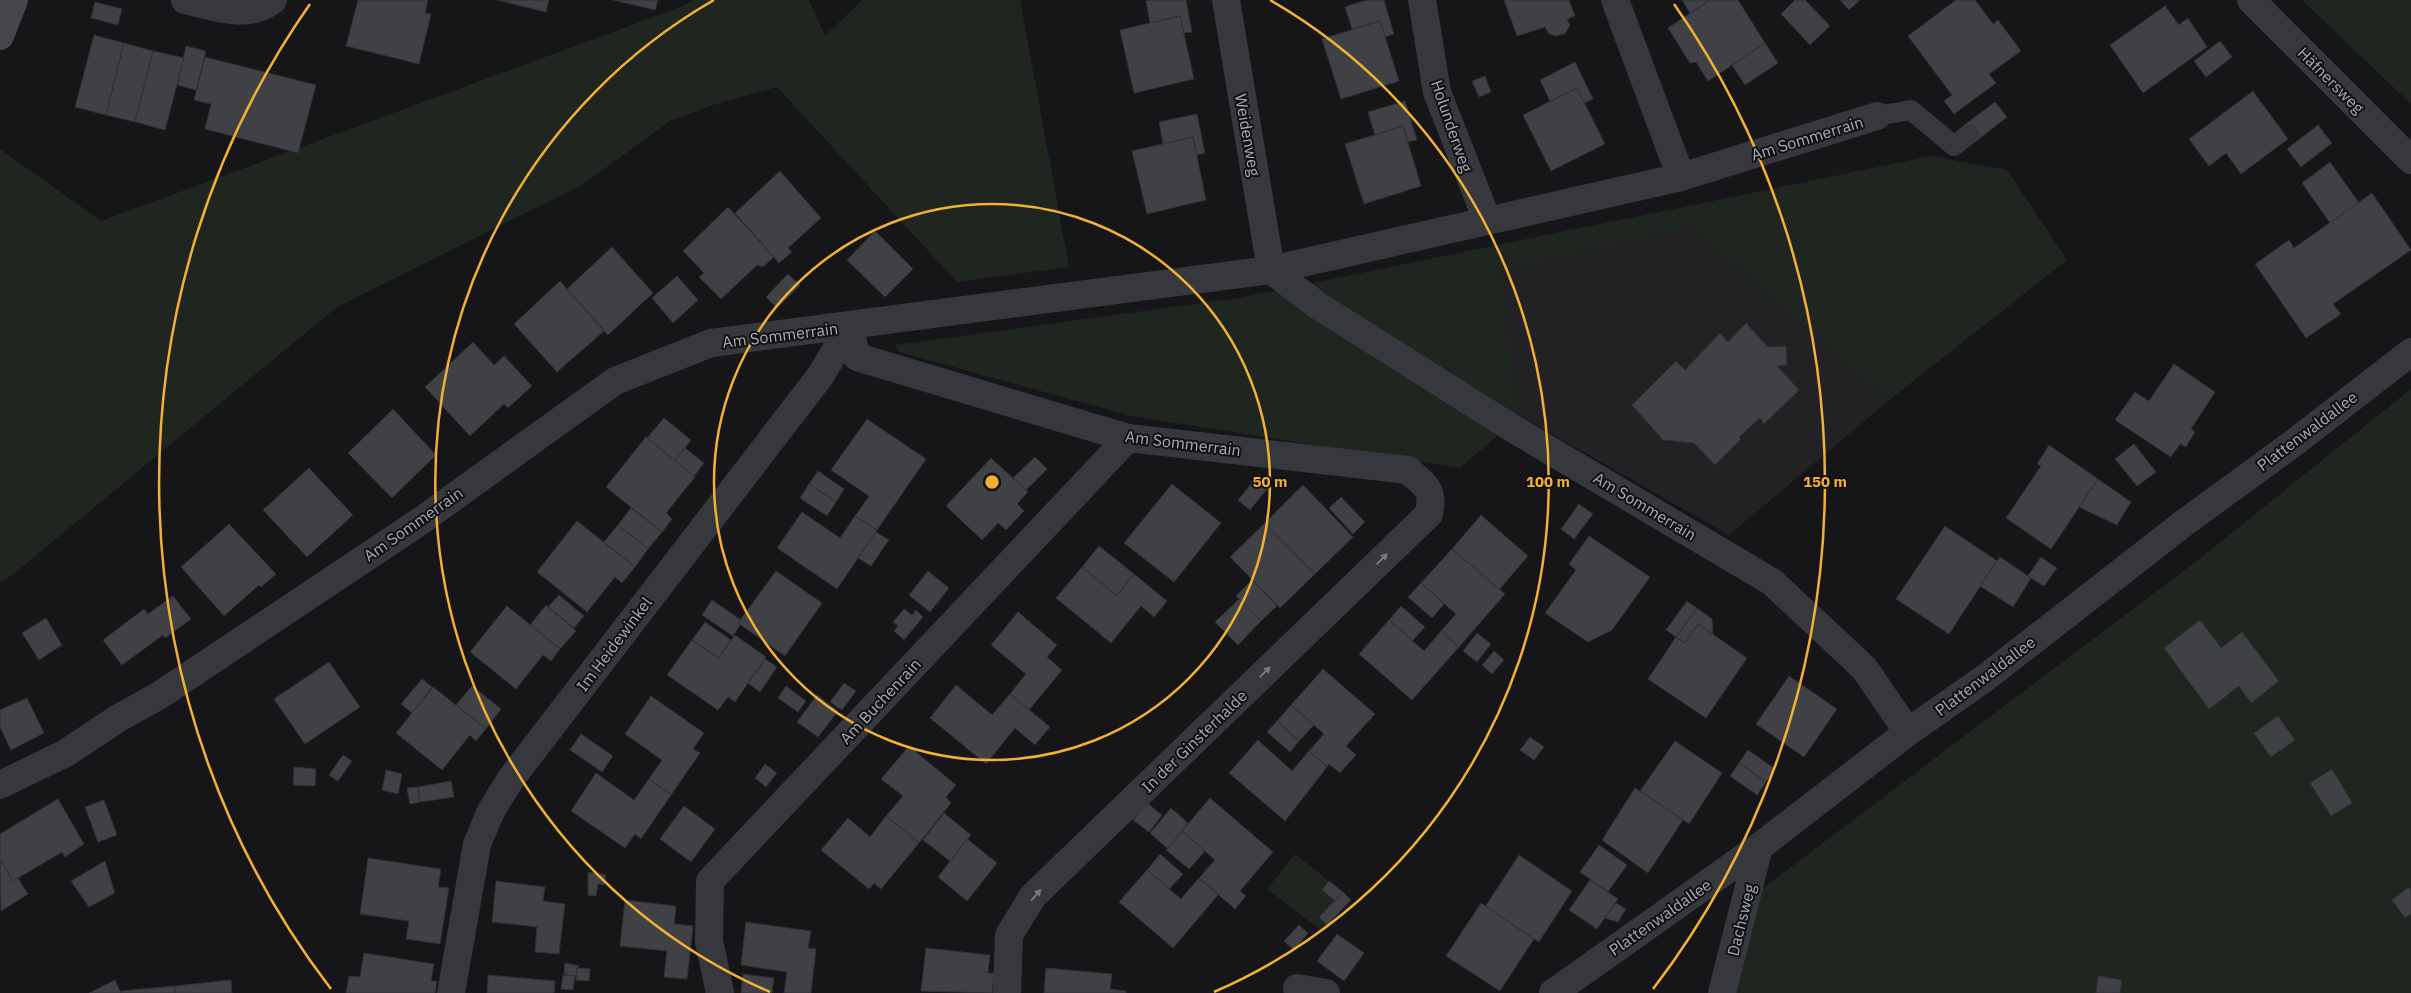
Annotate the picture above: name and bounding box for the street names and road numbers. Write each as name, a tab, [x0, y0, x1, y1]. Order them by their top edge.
street label: Häfnersweg	[2294, 43, 2369, 118]
street label: Holunderweg	[1427, 77, 1477, 175]
street label: Weidenweg	[1231, 92, 1265, 178]
street label: Am Sommerrain	[1748, 111, 1866, 165]
street label: Am Sommerrain	[721, 318, 839, 352]
street label: Plattenwaldallee	[2253, 387, 2361, 475]
street label: Am Sommerrain	[1124, 426, 1242, 460]
street label: Am Sommerrain	[1590, 467, 1700, 545]
street label: Am Sommerrain	[360, 482, 466, 566]
street label: Im Heidewinkel	[572, 593, 656, 695]
street label: Plattenwaldallee	[1931, 632, 2039, 720]
street label: Am Buchenrain	[835, 654, 925, 748]
street label: In der Ginsterhalde	[1137, 685, 1251, 797]
street label: Plattenwaldallee	[1605, 874, 1715, 960]
street label: Dachsweg	[1722, 881, 1760, 958]

